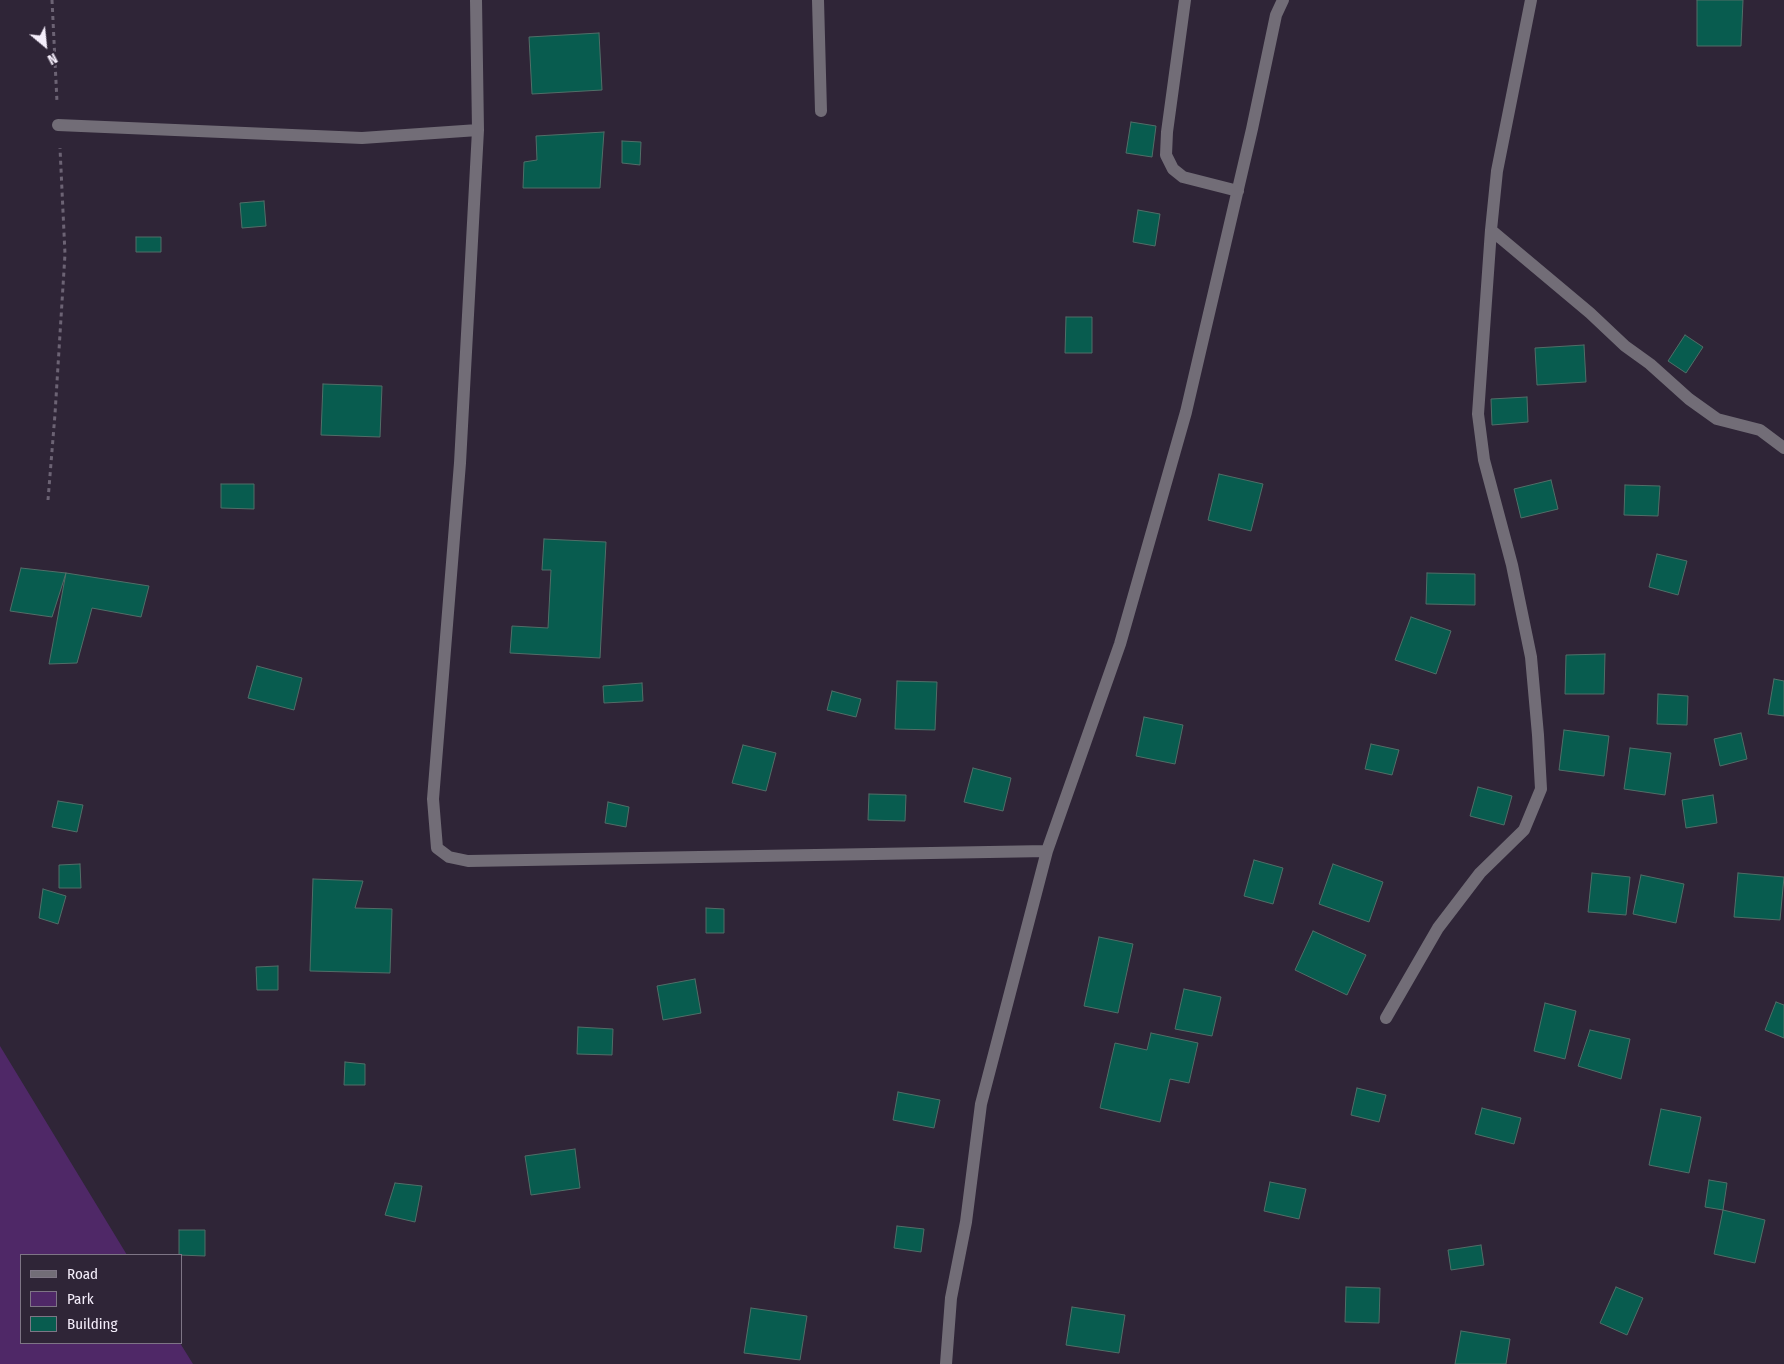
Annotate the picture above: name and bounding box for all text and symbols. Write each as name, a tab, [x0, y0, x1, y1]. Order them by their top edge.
north arrow	[20, 20, 70, 70]
text: N	[45, 49, 60, 68]
legend	[20, 1254, 182, 1344]
text: Road	[67, 1265, 98, 1283]
text: Park	[67, 1290, 94, 1308]
text: Building	[67, 1315, 118, 1333]

